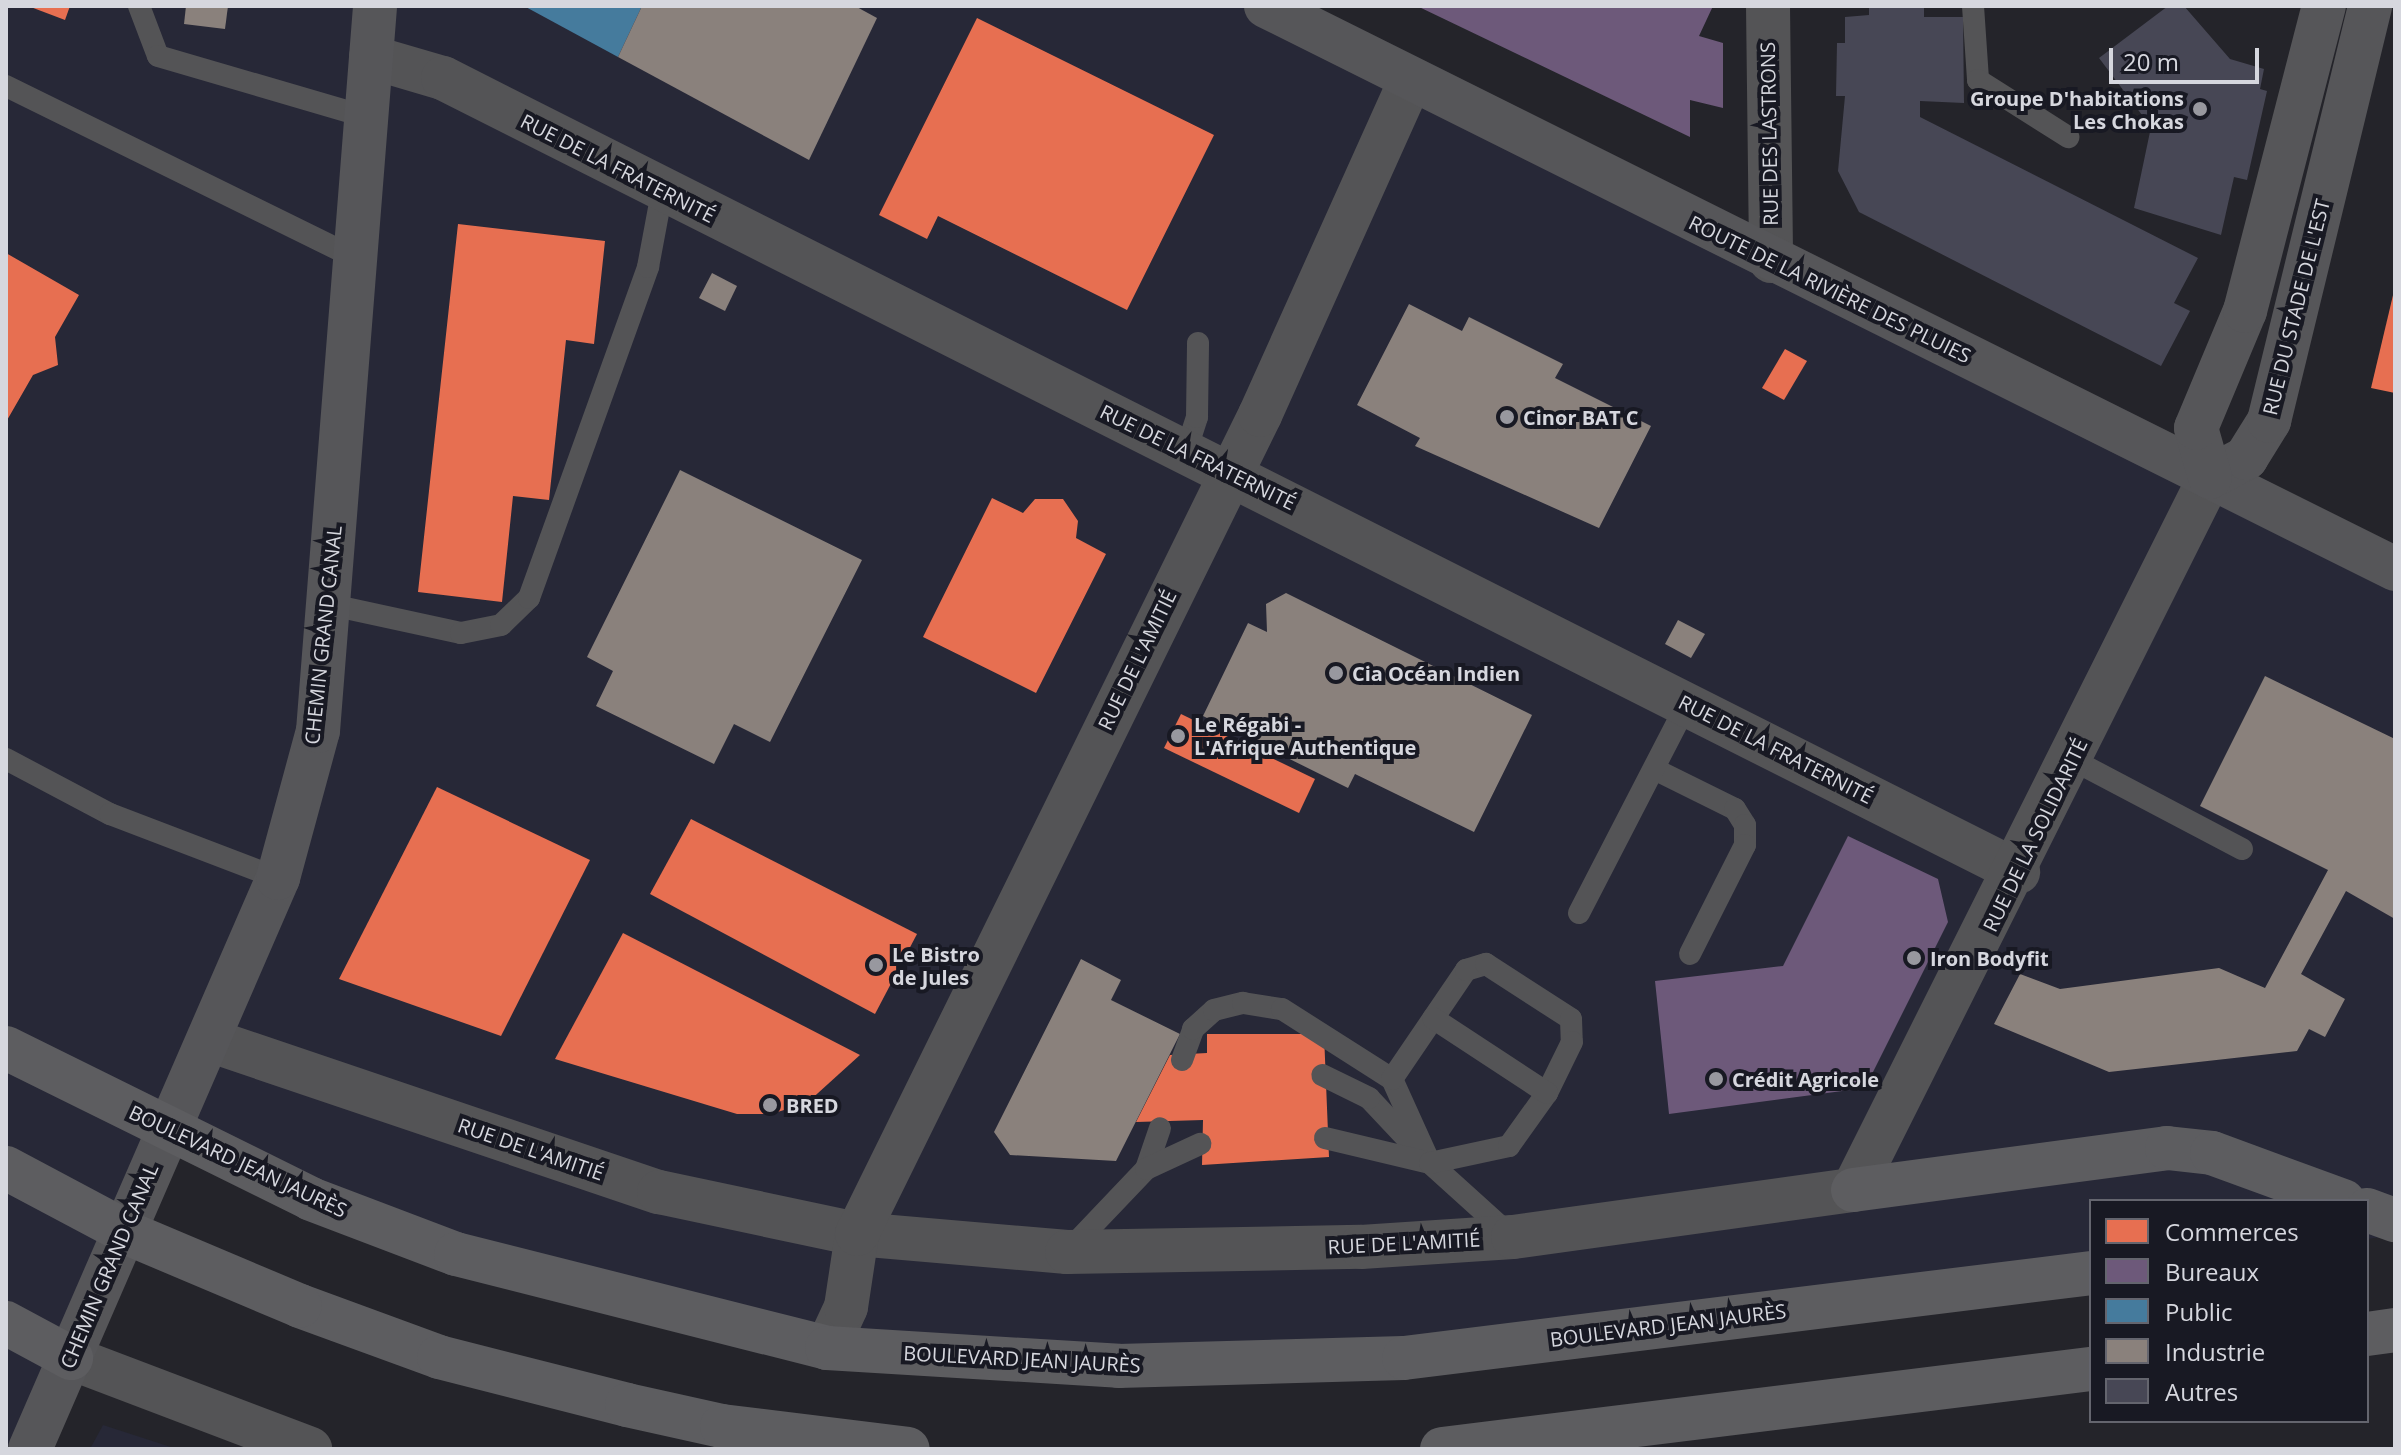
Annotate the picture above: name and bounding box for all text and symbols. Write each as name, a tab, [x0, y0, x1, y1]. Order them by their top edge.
scale bar	[2113, 32, 2263, 82]
street label: RUE DES LASTRONS	[1755, 42, 1783, 226]
text: 20 m	[2123, 45, 2179, 78]
place label: Groupe D'habitations Les Chokas	[1970, 86, 2184, 133]
marker: Groupe D'habitations Les Chokas	[2191, 100, 2209, 118]
street label: RUE DE LA FRATERNITÉ	[517, 109, 719, 227]
street label: RUE DU STADE DE L'EST	[2258, 197, 2334, 417]
street label: ROUTE DE LA RIVIÈRE DES PLUIES	[1685, 210, 1975, 368]
street label: RUE DE LA FRATERNITÉ	[1096, 399, 1300, 515]
place label: Cinor BAT C	[1523, 405, 1638, 429]
marker: Cinor BAT C	[1498, 408, 1516, 426]
street label: CHEMIN GRAND CANAL	[300, 524, 346, 746]
street label: RUE DE L'AMITIÉ	[1093, 586, 1181, 734]
place label: Cia Océan Indien	[1352, 661, 1520, 685]
marker: Cia Océan Indien	[1327, 664, 1345, 682]
street label: RUE DE LA FRATERNITÉ	[1675, 690, 1877, 808]
place label: Le Régabi - L'Afrique Authentique	[1194, 712, 1416, 759]
marker: Le Régabi - L'Afrique Authentique	[1169, 727, 1187, 745]
street label: RUE DE LA SOLIDARITÉ	[1978, 734, 2092, 936]
place label: Le Bistro de Jules	[892, 942, 980, 989]
place label: Iron Bodyfit	[1930, 946, 2049, 970]
marker: Iron Bodyfit	[1905, 949, 1923, 967]
marker: Le Bistro de Jules	[867, 956, 885, 974]
place label: Crédit Agricole	[1732, 1067, 1879, 1091]
marker: Crédit Agricole	[1707, 1070, 1725, 1088]
place label: BRED	[786, 1093, 839, 1117]
marker: BRED	[761, 1096, 779, 1114]
street label: BOULEVARD JEAN JAURÈS	[125, 1100, 351, 1222]
street label: RUE DE L'AMITIÉ	[455, 1113, 607, 1185]
street label: CHEMIN GRAND CANAL	[55, 1160, 163, 1372]
legend	[2089, 1199, 2369, 1423]
text: Commerces	[2165, 1215, 2299, 1248]
street label: RUE DE L'AMITIÉ	[1327, 1227, 1481, 1259]
text: Bureaux	[2165, 1255, 2259, 1288]
text: Public	[2165, 1295, 2232, 1328]
street label: BOULEVARD JEAN JAURÈS	[1549, 1299, 1787, 1351]
text: Industrie	[2165, 1335, 2265, 1368]
street label: BOULEVARD JEAN JAURÈS	[903, 1341, 1141, 1377]
text: Autres	[2165, 1375, 2238, 1408]

